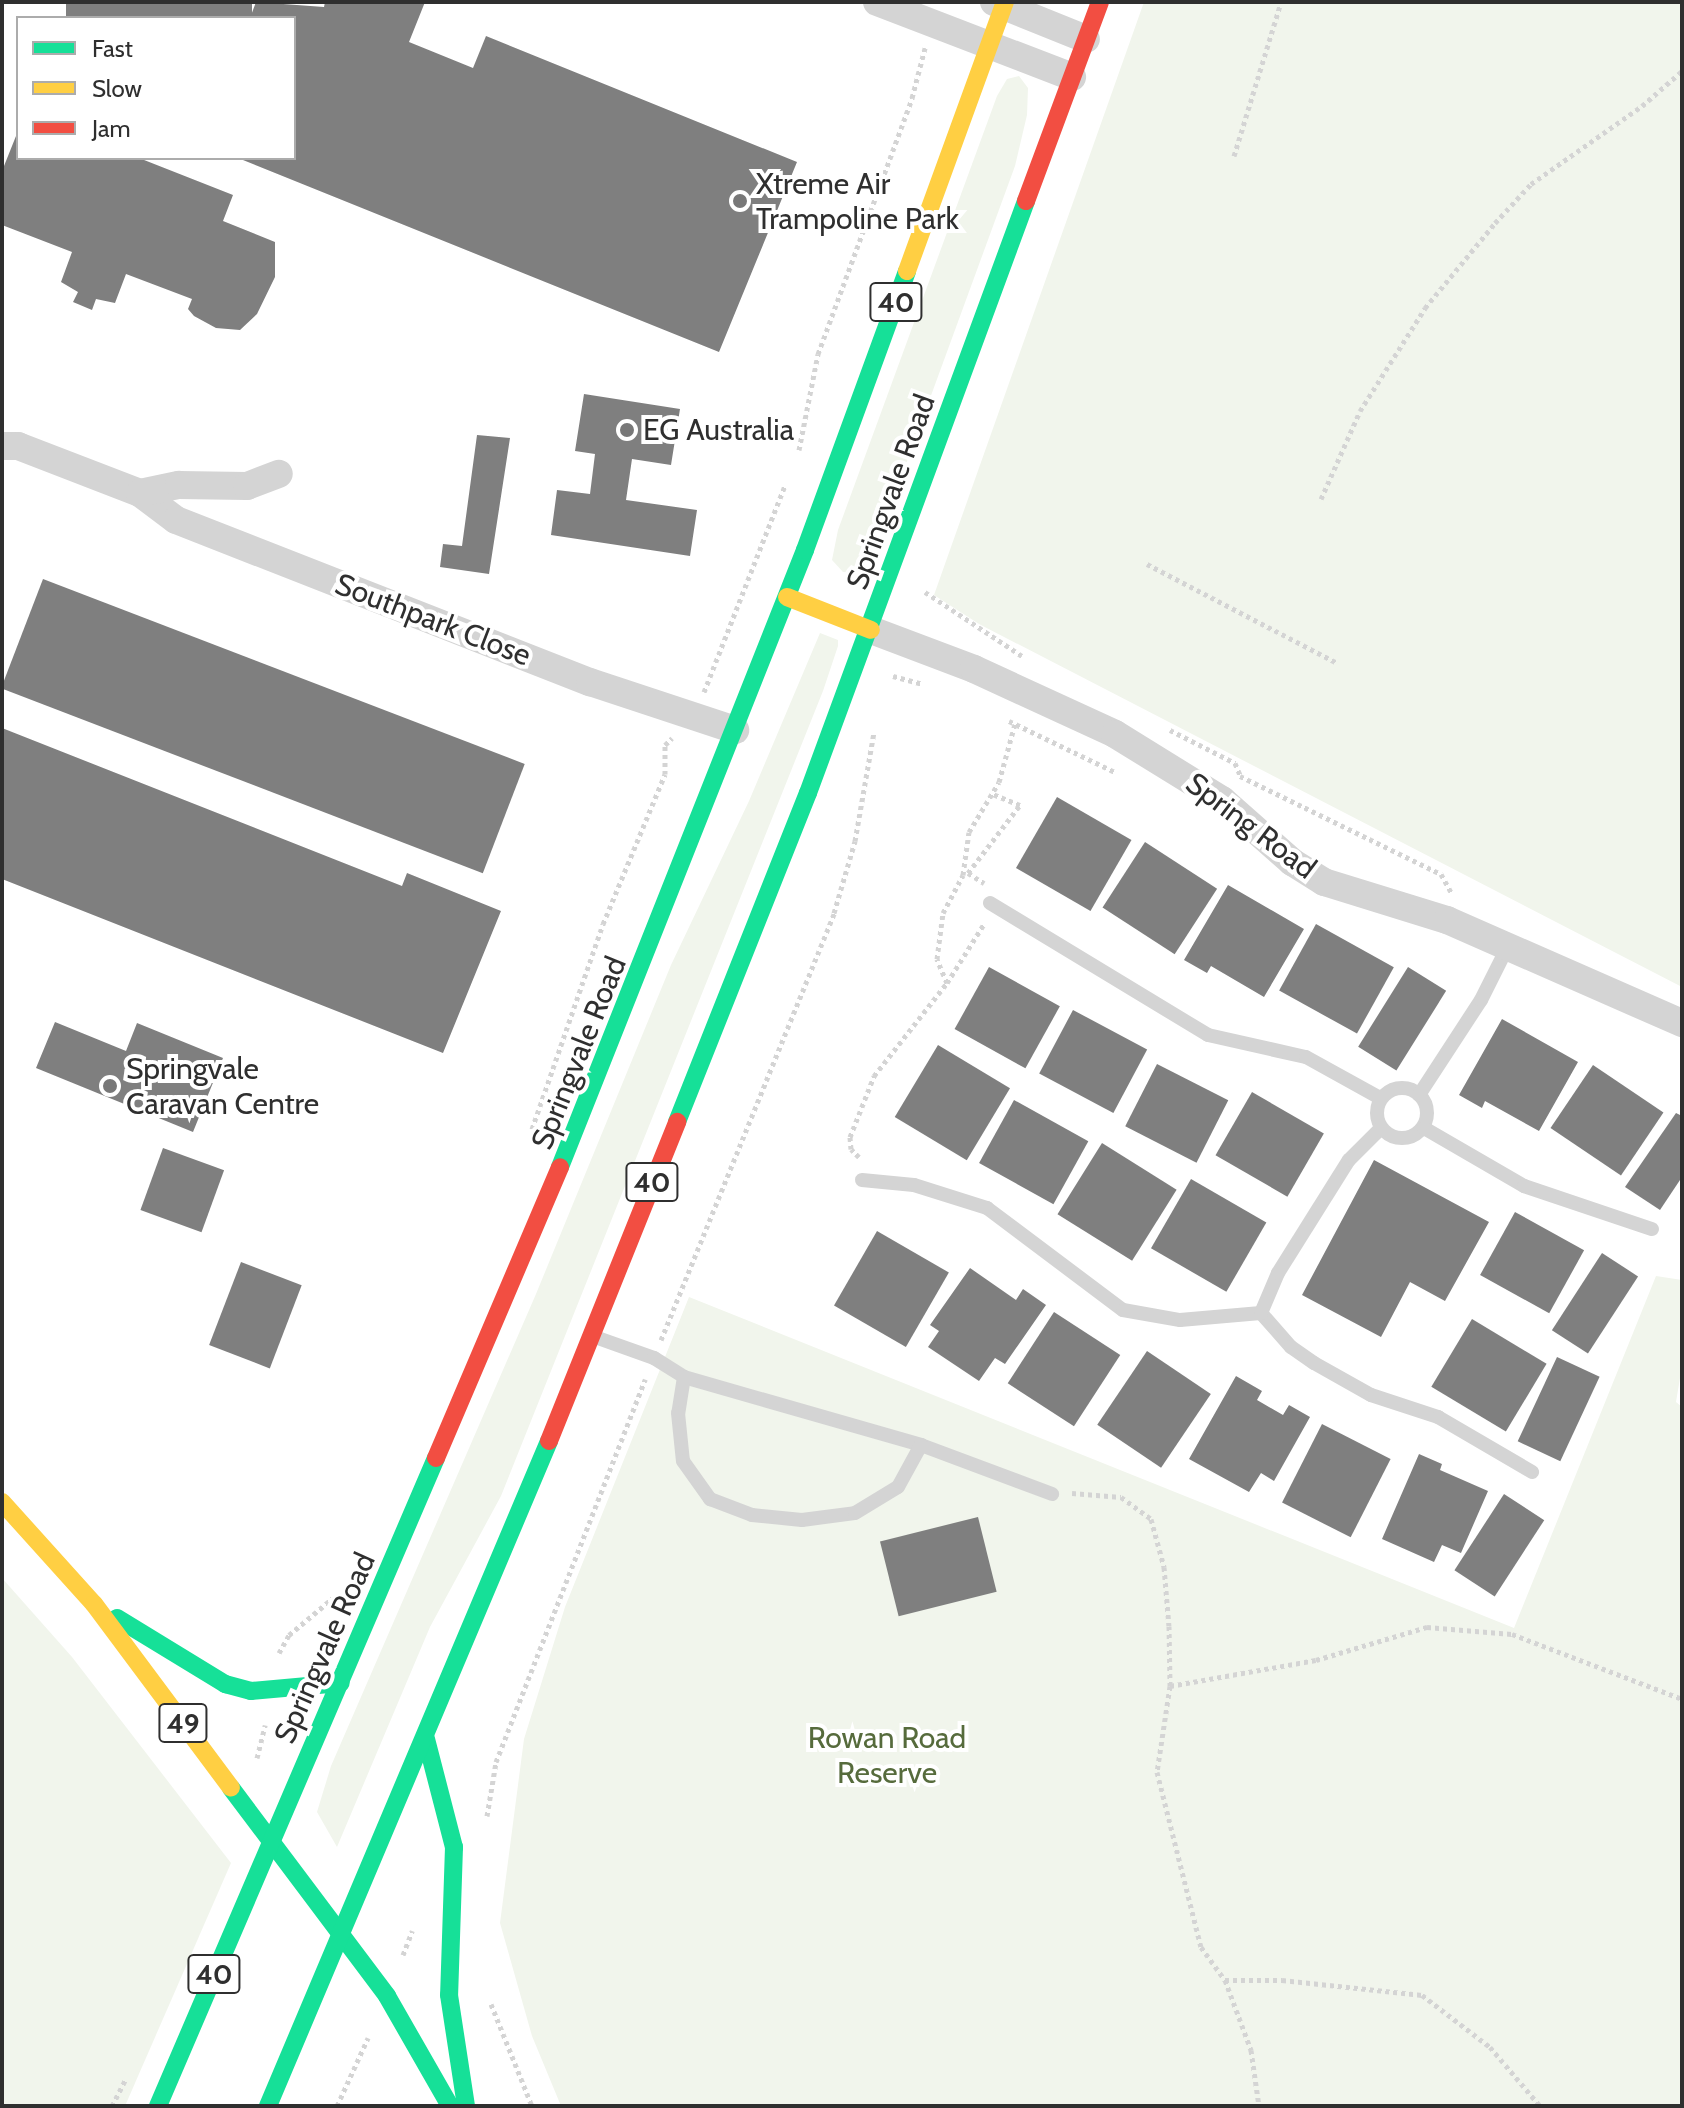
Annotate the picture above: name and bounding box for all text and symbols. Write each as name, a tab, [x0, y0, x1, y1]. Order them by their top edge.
legend	[16, 16, 296, 160]
text: Fast	[92, 34, 133, 63]
text: Slow	[92, 74, 142, 103]
text: Jam	[92, 114, 130, 143]
place label: Xtreme Air Trampoline Park	[756, 166, 959, 236]
marker: Xtreme Air Trampoline Park	[731, 192, 749, 210]
road number: 40	[868, 278, 924, 326]
street label: Springvale Road	[839, 390, 943, 594]
place label: EG Australia	[643, 412, 794, 448]
marker: EG Australia	[618, 421, 636, 439]
street label: Southpark Close	[330, 566, 536, 674]
street label: Spring Road	[1179, 765, 1323, 887]
street label: Springvale Road	[524, 951, 634, 1155]
place label: Springvale Caravan Centre	[126, 1051, 319, 1122]
marker: Springvale Caravan Centre	[101, 1077, 119, 1095]
road number: 40	[624, 1158, 680, 1206]
street label: Springvale Road	[267, 1547, 383, 1749]
road number: 49	[157, 1699, 209, 1747]
park label: Rowan Road Reserve	[808, 1720, 966, 1790]
road number: 40	[186, 1950, 242, 1998]

